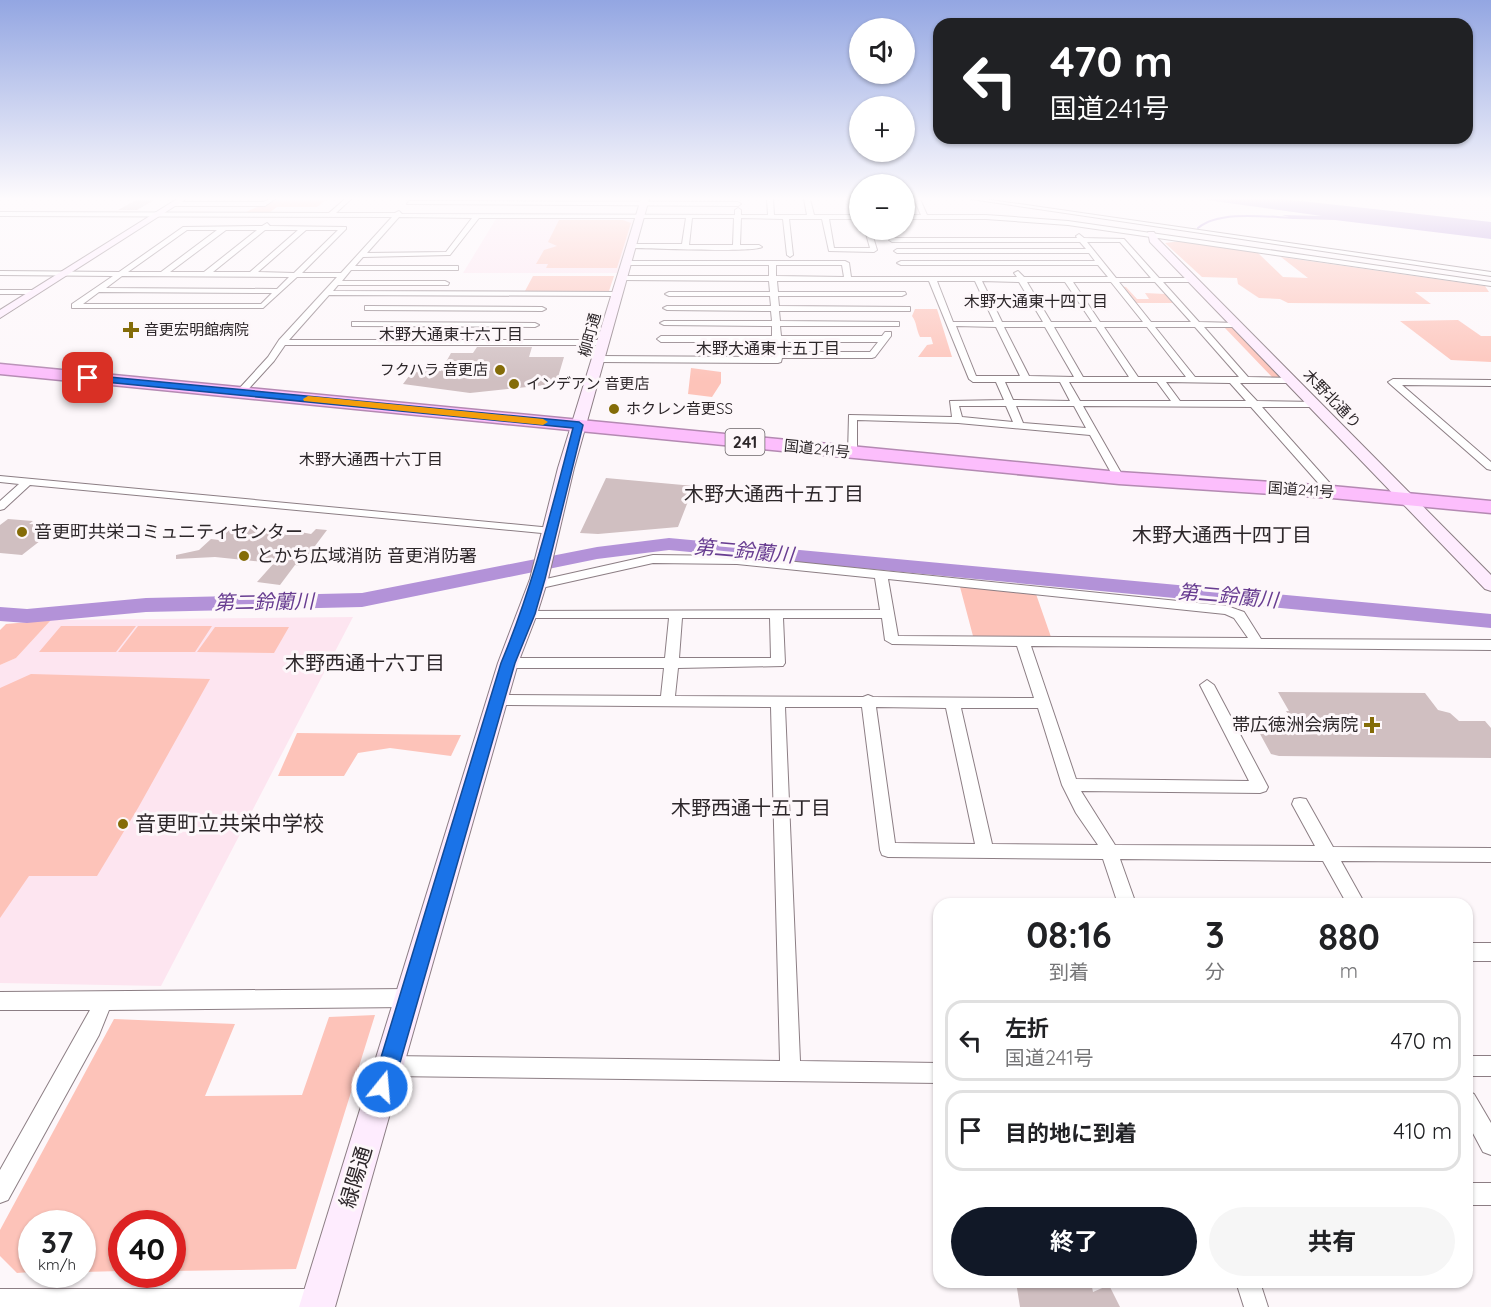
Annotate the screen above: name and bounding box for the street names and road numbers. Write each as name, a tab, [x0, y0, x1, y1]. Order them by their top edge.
street label: 柳町通	[575, 311, 605, 359]
street label: 木野北通り	[1299, 365, 1365, 432]
road number: 241	[726, 429, 764, 455]
street label: 国道241号	[783, 436, 851, 461]
street label: 国道241号	[1267, 478, 1335, 501]
street label: 緑陽通	[333, 1143, 377, 1211]

